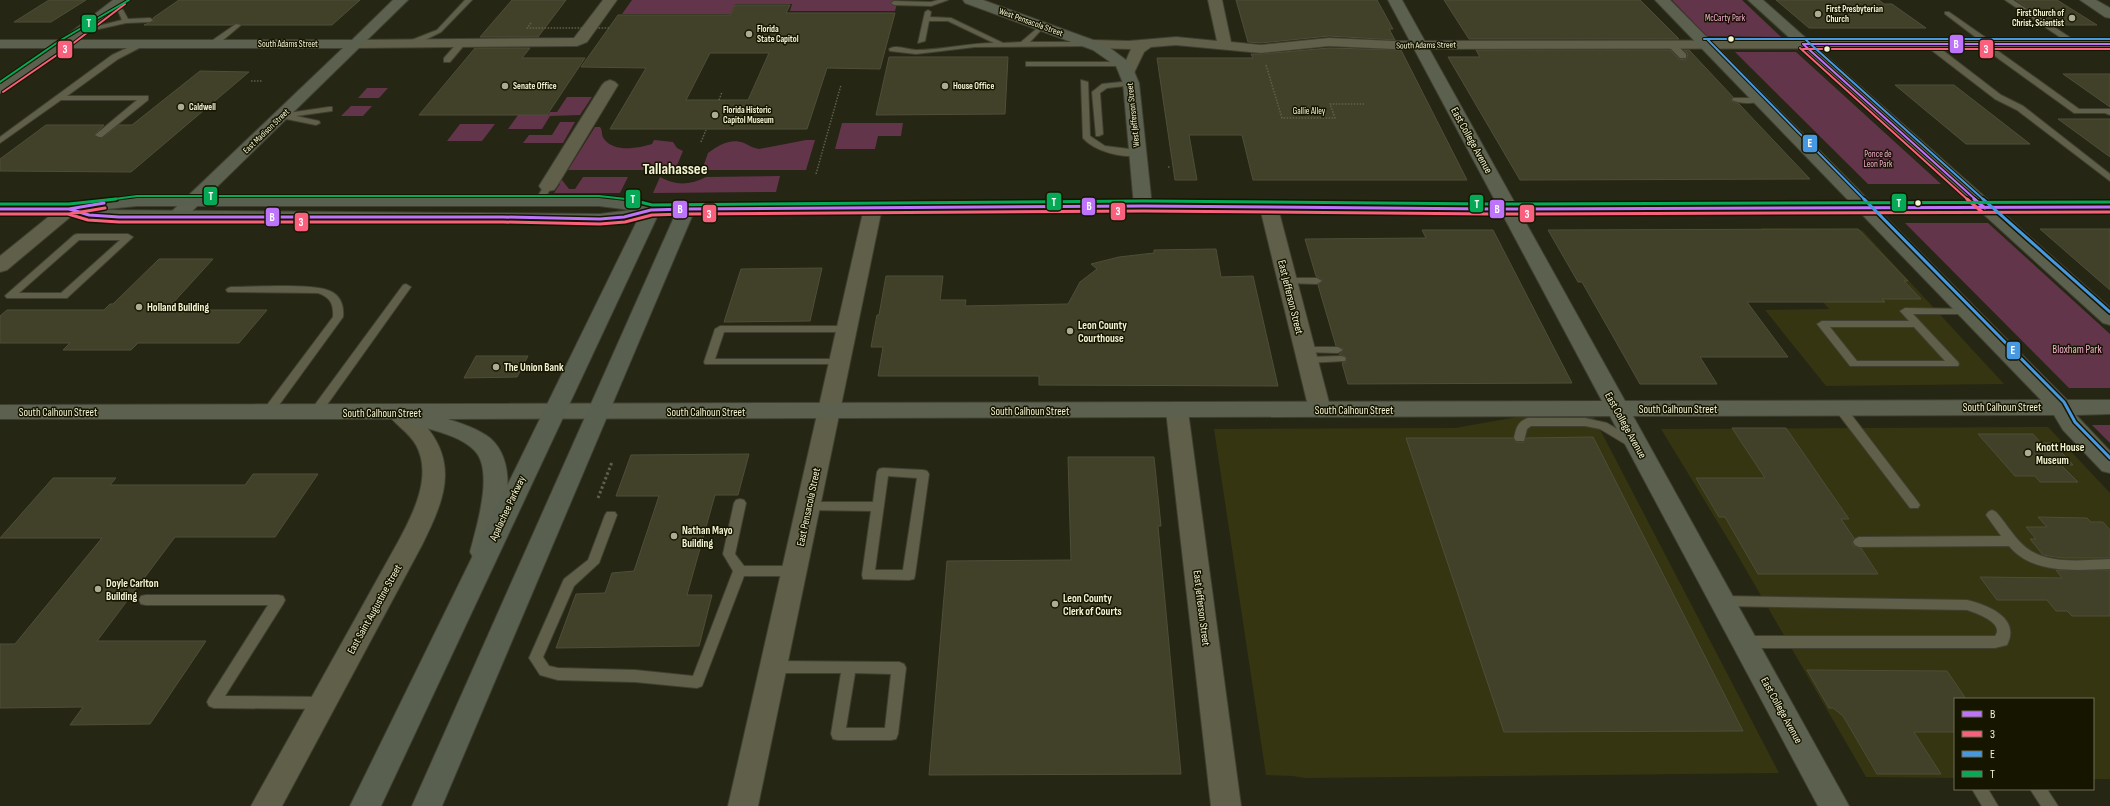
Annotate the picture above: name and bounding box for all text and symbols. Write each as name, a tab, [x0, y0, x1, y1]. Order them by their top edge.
place label: First Presbyterian Church	[1826, 4, 1883, 25]
street label: West Pensacola Street	[997, 6, 1065, 39]
place label: First Church of Christ, Scientist	[2012, 8, 2064, 29]
marker: First Presbyterian Church	[1813, 9, 1823, 19]
park label: McCarty Park	[1705, 13, 1746, 24]
marker: First Church of Christ, Scientist	[2067, 13, 2077, 23]
line badge: T	[81, 14, 97, 33]
text: T	[87, 17, 92, 30]
place label: Florida State Capitol	[757, 24, 799, 45]
marker: Florida State Capitol	[744, 29, 754, 39]
unlabelled marker	[1726, 34, 1736, 44]
line badge: B	[1949, 34, 1964, 54]
text: B	[1953, 38, 1959, 51]
street label: South Adams Street	[258, 39, 318, 50]
street label: South Adams Street	[1396, 39, 1456, 52]
line badge: 3	[1979, 39, 1994, 59]
line badge: 3	[57, 40, 73, 59]
text: 3	[63, 43, 68, 56]
text: 3	[1984, 43, 1989, 56]
unlabelled marker	[1822, 44, 1832, 54]
marker: Senate Office	[500, 81, 510, 91]
place label: Senate Office	[513, 81, 557, 92]
marker: House Office	[940, 81, 950, 91]
place label: House Office	[953, 81, 994, 92]
street label: West Jefferson Street	[1125, 82, 1142, 148]
marker: Caldwell	[176, 102, 186, 112]
place label: Caldwell	[189, 102, 216, 113]
place label: Florida Historic Capitol Museum	[723, 105, 774, 126]
street label: East College Avenue	[1448, 105, 1495, 175]
street label: East Madison Street	[241, 106, 292, 156]
street label: Gallie Alley	[1293, 106, 1326, 117]
marker: Florida Historic Capitol Museum	[710, 110, 720, 120]
line badge: E	[1802, 134, 1818, 153]
text: E	[1808, 137, 1813, 150]
park label: Ponce de Leon Park	[1863, 149, 1893, 170]
district label: Tallahassee	[642, 160, 708, 179]
line badge: T	[203, 186, 218, 206]
line badge: T	[625, 189, 641, 209]
text: T	[209, 190, 214, 203]
line badge: T	[1046, 192, 1062, 211]
text: T	[631, 193, 636, 206]
line badge: T	[1891, 193, 1907, 212]
line badge: T	[1469, 194, 1484, 213]
text: T	[1052, 196, 1057, 209]
line badge: B	[1081, 197, 1096, 216]
text: T	[1897, 197, 1902, 210]
text: T	[1475, 198, 1480, 211]
unlabelled marker	[1913, 198, 1923, 208]
line badge: B	[1489, 199, 1505, 219]
line badge: B	[672, 200, 688, 219]
text: B	[1086, 200, 1092, 213]
line badge: 3	[1110, 202, 1126, 221]
text: B	[677, 203, 683, 216]
text: B	[1494, 203, 1500, 216]
line badge: 3	[702, 204, 717, 223]
line badge: 3	[1519, 204, 1535, 223]
text: 3	[1116, 205, 1121, 218]
line badge: B	[265, 207, 280, 227]
text: 3	[707, 208, 712, 221]
text: 3	[1525, 208, 1530, 221]
text: B	[269, 211, 275, 224]
line badge: 3	[294, 212, 309, 232]
text: 3	[299, 216, 304, 229]
street label: East Jefferson Street	[1275, 259, 1306, 336]
place label: Holland Building	[147, 301, 209, 314]
marker: Holland Building	[134, 302, 144, 312]
place label: Leon County Courthouse	[1078, 319, 1127, 345]
marker: Leon County Courthouse	[1065, 326, 1075, 336]
line badge: E	[2006, 341, 2021, 360]
park label: Bloxham Park	[2052, 343, 2102, 356]
text: E	[2011, 344, 2016, 357]
place label: The Union Bank	[504, 361, 564, 374]
marker: The Union Bank	[491, 362, 501, 372]
street label: East College Avenue	[1602, 390, 1649, 460]
street label: South Calhoun Street	[1963, 401, 2042, 414]
street label: South Calhoun Street	[1639, 403, 1718, 416]
street label: South Calhoun Street	[1315, 404, 1394, 417]
street label: South Calhoun Street	[991, 405, 1070, 418]
street label: South Calhoun Street	[19, 406, 98, 419]
street label: South Calhoun Street	[667, 406, 746, 419]
street label: South Calhoun Street	[343, 407, 422, 420]
place label: Knott House Museum	[2036, 441, 2085, 467]
marker: Knott House Museum	[2023, 448, 2033, 458]
street label: East Pensacola Street	[794, 466, 823, 547]
street label: Apalachee Parkway	[486, 473, 528, 544]
place label: Nathan Mayo Building	[682, 524, 733, 550]
marker: Nathan Mayo Building	[669, 531, 679, 541]
street label: East Saint Augustine Street	[344, 562, 405, 656]
street label: East Jefferson Street	[1190, 570, 1213, 647]
place label: Doyle Carlton Building	[106, 577, 159, 603]
marker: Doyle Carlton Building	[93, 584, 103, 594]
place label: Leon County Clerk of Courts	[1063, 592, 1122, 618]
marker: Leon County Clerk of Courts	[1050, 599, 1060, 609]
street label: East College Avenue	[1758, 675, 1805, 745]
legend	[1954, 698, 2094, 790]
text: B	[1990, 707, 1995, 722]
text: 3	[1990, 727, 1995, 742]
text: E	[1990, 747, 1995, 762]
text: T	[1990, 767, 1995, 782]

